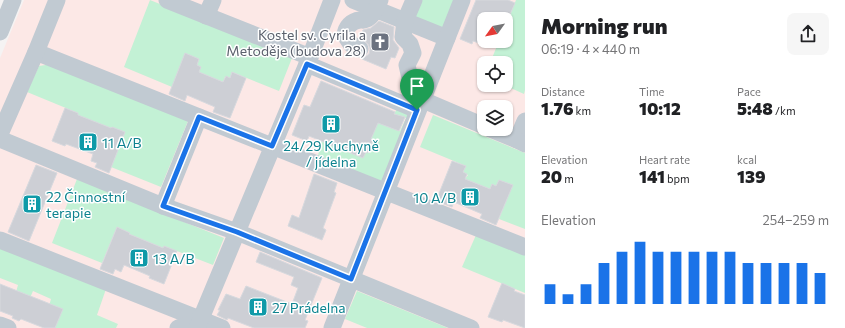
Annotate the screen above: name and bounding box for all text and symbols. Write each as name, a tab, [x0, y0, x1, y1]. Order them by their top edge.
north arrow	[477, 12, 513, 48]
map controls	[477, 12, 513, 136]
text: Morning run	[541, 12, 668, 39]
button: share	[787, 13, 829, 55]
place label: Kostel sv. Cyrila a Metoděje (budova 28)	[226, 26, 366, 59]
church icon: Kostel sv. Cyrila a Metoděje (budova 28)	[369, 31, 391, 53]
text: 06:19 · 4 × 440 m	[541, 41, 640, 57]
button: locate	[477, 56, 513, 92]
pin	[400, 69, 434, 110]
icon: arrive	[406, 75, 428, 97]
text: Distance	[541, 85, 585, 98]
text: Time	[639, 85, 664, 98]
text: Pace	[737, 85, 761, 98]
text: 1.76	[541, 98, 574, 119]
text: 10:12	[639, 98, 681, 119]
text: 5:48	[737, 98, 773, 119]
button: layers	[477, 100, 513, 136]
text: km	[574, 104, 591, 117]
text: /km	[773, 104, 796, 117]
building icon: 24/29 Kuchyně / jídelna	[320, 113, 342, 135]
building icon: 11 A/B	[77, 131, 99, 153]
place label: 11 A/B	[102, 134, 142, 151]
place label: 24/29 Kuchyně / jídelna	[283, 137, 379, 170]
text: Elevation	[541, 153, 587, 166]
text: Heart rate	[639, 153, 690, 166]
text: kcal	[737, 153, 757, 166]
text: 20	[541, 166, 562, 187]
text: 141	[639, 166, 665, 187]
text: 139	[737, 166, 766, 187]
text: m	[562, 172, 574, 185]
text: bpm	[665, 172, 690, 185]
building icon: 10 A/B	[459, 186, 481, 208]
place label: 22 Činnostní terapie	[46, 188, 126, 221]
place label: 10 A/B	[413, 189, 456, 206]
building icon: 22 Činnostní terapie	[21, 193, 43, 215]
text: Elevation	[541, 212, 596, 228]
text: 254–259 m	[762, 212, 829, 228]
building icon: 13 A/B	[128, 247, 150, 269]
place label: 13 A/B	[153, 250, 195, 267]
building icon: 27 Prádelna	[247, 296, 269, 318]
place label: 27 Prádelna	[272, 299, 346, 316]

